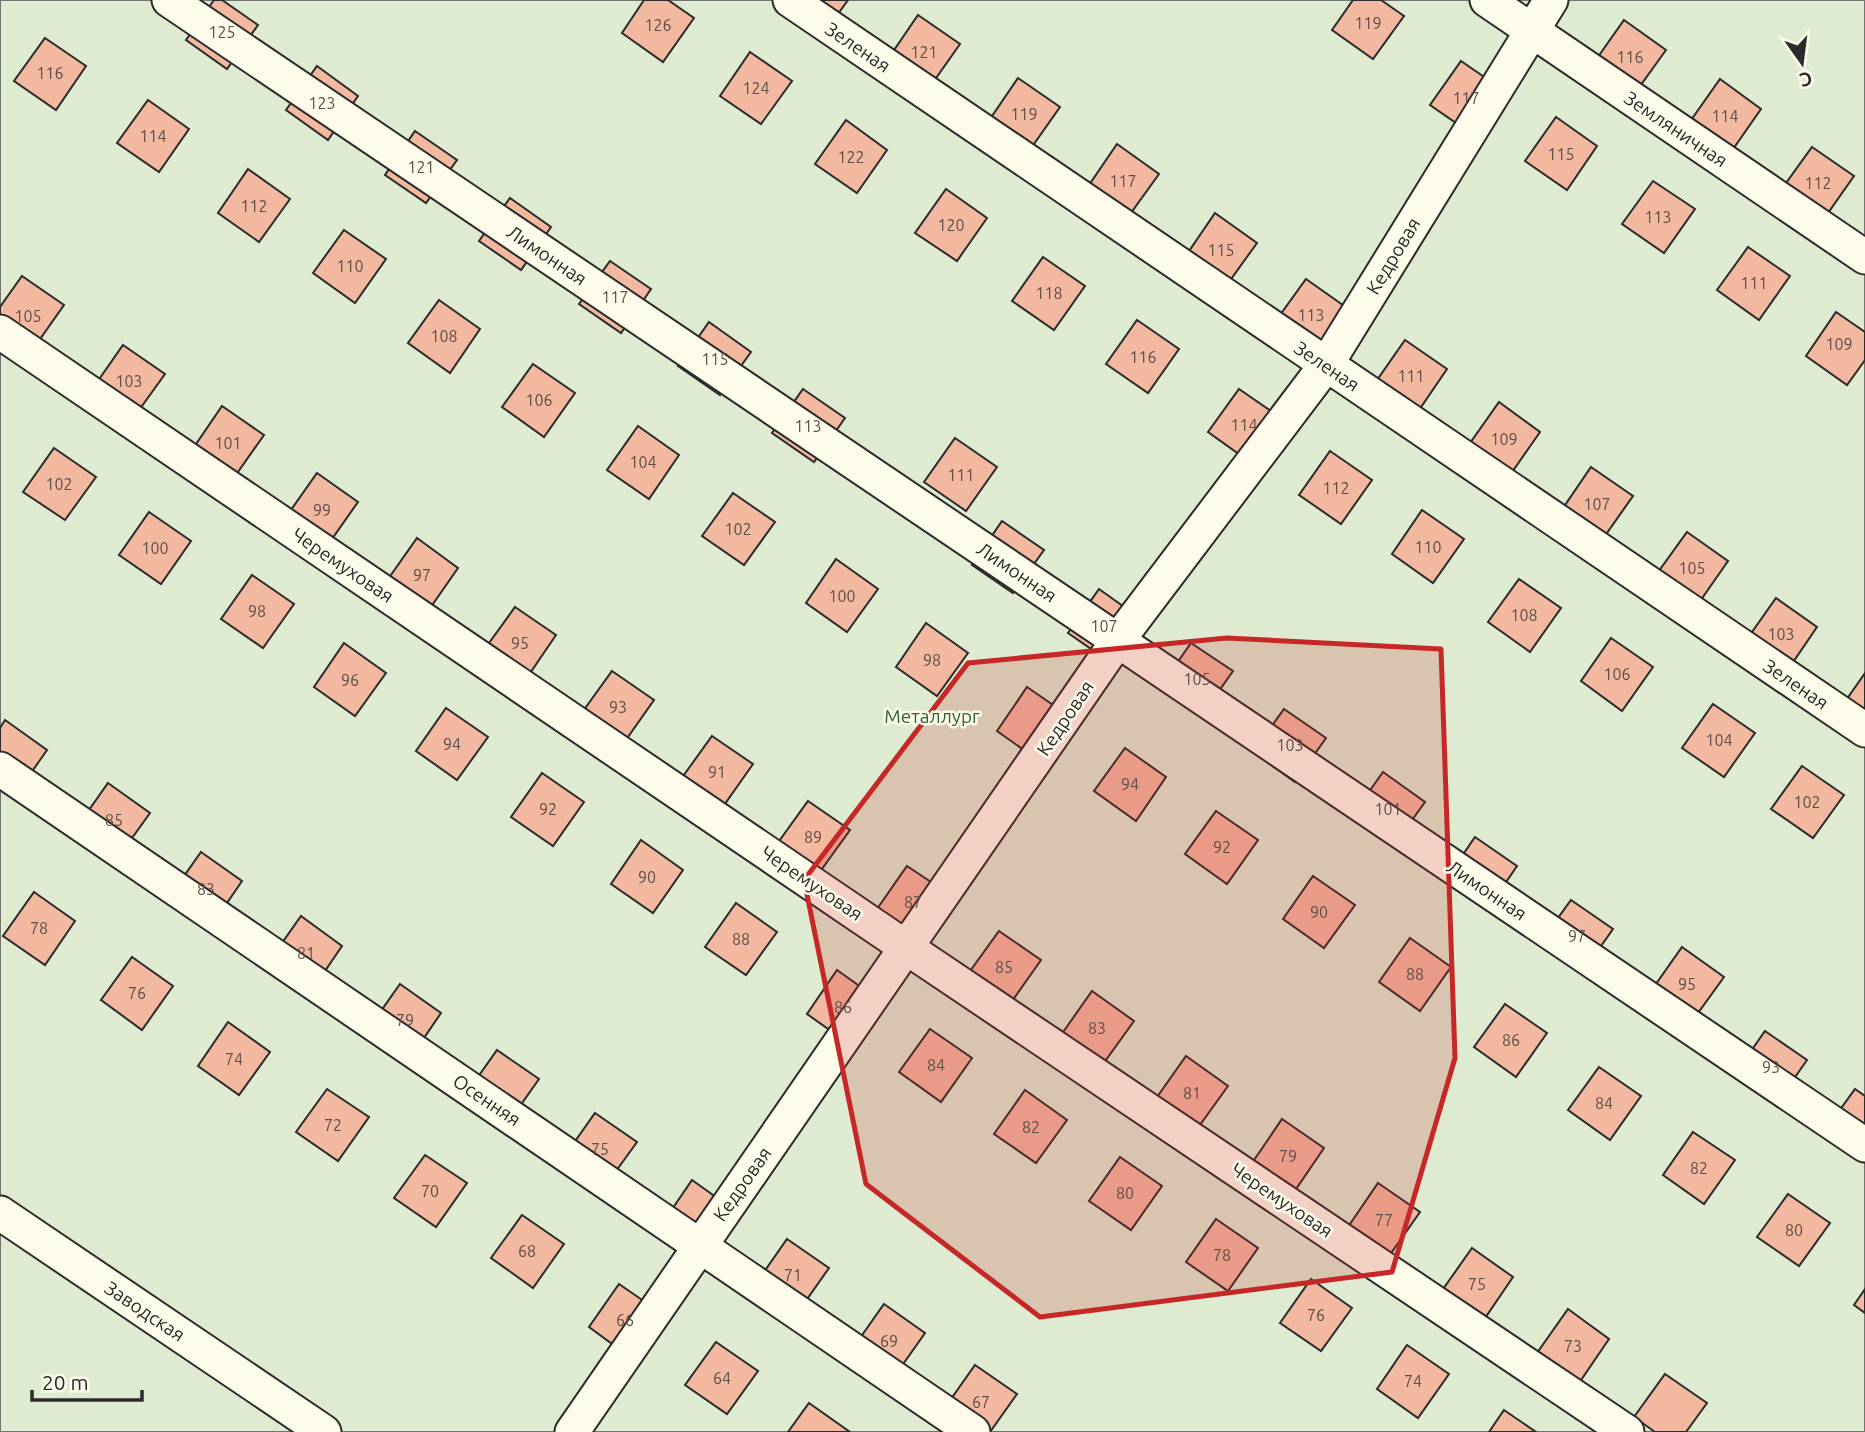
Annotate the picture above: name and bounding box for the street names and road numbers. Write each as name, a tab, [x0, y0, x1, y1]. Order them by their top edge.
street label: Зеленая	[821, 17, 895, 77]
street label: Земляничная	[1620, 86, 1732, 172]
street label: Кедровая	[1361, 214, 1425, 298]
street label: Лимонная	[503, 220, 591, 290]
street label: Зеленая	[1290, 336, 1364, 396]
street label: Черемуховая	[288, 523, 398, 607]
street label: Лимонная	[973, 537, 1061, 607]
street label: Зеленая	[1759, 654, 1833, 714]
street label: Кедровая	[1032, 676, 1098, 760]
street label: Черемуховая	[757, 841, 867, 925]
street label: Лимонная	[1443, 855, 1531, 925]
street label: Осенняя	[449, 1069, 525, 1131]
street label: Кедровая	[708, 1143, 776, 1225]
street label: Черемуховая	[1227, 1158, 1337, 1242]
street label: Заводская	[101, 1276, 189, 1346]

